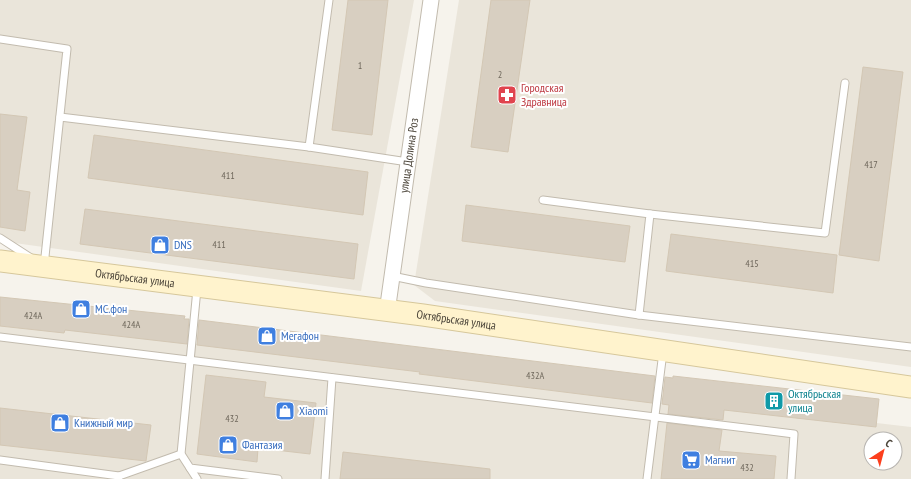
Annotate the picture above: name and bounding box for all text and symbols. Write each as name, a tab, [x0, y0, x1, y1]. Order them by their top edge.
house number: 1	[358, 59, 362, 72]
house number: 2	[498, 68, 502, 81]
place label: Городская Здравница	[521, 80, 567, 109]
pharmacy icon: Городская Здравница	[496, 84, 518, 106]
street label: улица Долина Роз	[396, 117, 421, 194]
house number: 417	[864, 158, 878, 171]
house number: 411	[221, 169, 235, 182]
shop icon: DNS	[149, 234, 171, 256]
place label: DNS	[174, 237, 192, 252]
house number: 411	[212, 238, 226, 251]
house number: 415	[745, 257, 759, 270]
street label: Октябрьская улица	[94, 265, 176, 290]
shop icon: МС.фон	[70, 298, 92, 320]
place label: МС.фон	[95, 301, 127, 316]
street label: Октябрьская улица	[416, 306, 497, 333]
house number: 424А	[24, 309, 42, 322]
house number: 424А	[122, 318, 140, 331]
shop icon: Мегафон	[256, 325, 278, 347]
place label: Мегафон	[281, 328, 319, 343]
house number: 432А	[526, 369, 544, 382]
place label: Октябрьская улица	[788, 386, 841, 415]
building icon: Октябрьская улица	[763, 390, 785, 412]
shop icon: Xiaomi	[274, 400, 296, 422]
place label: Xiaomi	[299, 403, 328, 418]
shop icon: Книжный мир	[49, 412, 71, 434]
house number: 432	[225, 412, 239, 425]
place label: Книжный мир	[74, 415, 133, 430]
north arrow	[863, 431, 903, 471]
shop icon: Фантазия	[217, 434, 239, 456]
text: С	[883, 436, 895, 450]
place label: Фантазия	[242, 437, 283, 452]
supermarket icon: Магнит	[680, 449, 702, 471]
place label: Магнит	[705, 452, 735, 467]
house number: 432	[740, 461, 754, 474]

